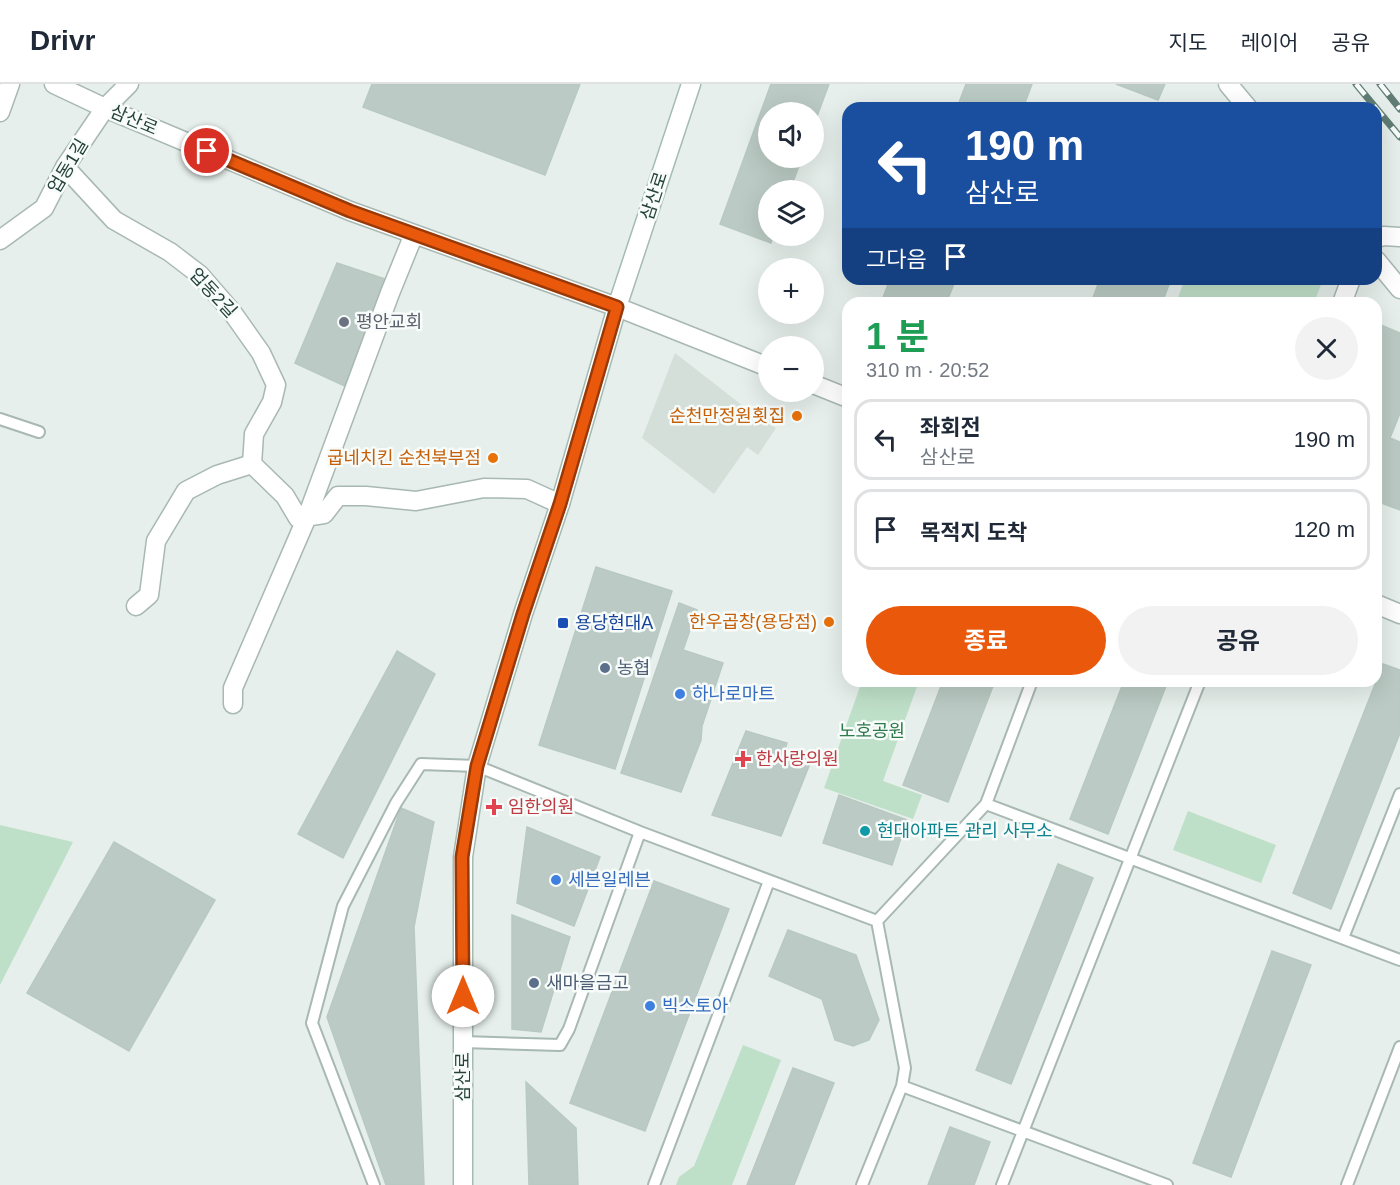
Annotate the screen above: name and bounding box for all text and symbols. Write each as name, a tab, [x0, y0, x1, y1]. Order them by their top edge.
text: Drivr	[30, 25, 95, 56]
text: 지도	[1169, 31, 1207, 54]
text: 레이어	[1240, 31, 1298, 54]
text: 공유	[1331, 31, 1370, 54]
street label: 삼산로	[107, 101, 161, 139]
map controls	[758, 102, 824, 402]
button: sound	[758, 102, 824, 168]
text: 190 m	[965, 122, 1084, 169]
pin	[181, 125, 232, 176]
icon: left	[866, 126, 944, 204]
icon: arrive	[190, 134, 223, 167]
street label: 업동1길	[44, 135, 92, 197]
street label: 삼산로	[637, 169, 671, 223]
text: 삼산로	[965, 178, 1040, 208]
button: layers	[758, 180, 824, 246]
icon: arrive	[939, 240, 972, 273]
text: 그다음	[866, 247, 927, 272]
button: +	[758, 258, 824, 324]
street label: 업동2길	[185, 264, 241, 322]
place label: 평안교회	[356, 312, 422, 332]
marker: 평안교회	[337, 315, 351, 329]
text: 1 분	[866, 316, 929, 357]
button: close	[1295, 317, 1358, 380]
button: −	[758, 336, 824, 402]
text: 310 m · 20:52	[866, 359, 989, 381]
place label: 순천만정원횟집	[669, 406, 785, 426]
marker: 순천만정원횟집	[790, 409, 804, 423]
text: 좌회전	[920, 415, 981, 440]
icon: left	[869, 423, 902, 456]
text: 190 m	[1294, 427, 1355, 452]
text: 삼산로	[920, 446, 975, 468]
place label: 굽네치킨 순천북부점	[327, 448, 481, 468]
marker: 굽네치킨 순천북부점	[486, 451, 500, 465]
icon: arrive	[869, 513, 902, 546]
text: 120 m	[1294, 517, 1355, 542]
text: 목적지 도착	[920, 520, 1027, 545]
button: 종료	[866, 606, 1106, 675]
button: 공유	[1118, 606, 1358, 675]
place label: 한우곱창(용당점)	[689, 612, 817, 632]
place label: 용당현대A	[575, 613, 653, 633]
marker: 한우곱창(용당점)	[822, 615, 836, 629]
marker: 용당현대A	[556, 616, 570, 630]
place label: 농협	[617, 658, 650, 678]
marker: 농협	[598, 661, 612, 675]
place label: 하나로마트	[692, 684, 775, 704]
marker: 하나로마트	[673, 687, 687, 701]
park label: 노호공원	[839, 721, 905, 741]
place label: 한사랑의원	[756, 749, 839, 769]
marker: 한사랑의원	[734, 750, 752, 768]
place label: 임한의원	[508, 797, 574, 817]
marker: 임한의원	[485, 798, 503, 816]
place label: 현대아파트 관리 사무소	[877, 821, 1053, 841]
marker: 현대아파트 관리 사무소	[858, 824, 872, 838]
place label: 세븐일레븐	[568, 870, 651, 890]
marker: 세븐일레븐	[549, 873, 563, 887]
position arrow	[431, 964, 495, 1028]
place label: 새마을금고	[546, 973, 629, 993]
marker: 새마을금고	[527, 976, 541, 990]
place label: 빅스토아	[662, 996, 729, 1016]
marker: 빅스토아	[643, 999, 657, 1013]
street label: 삼산로	[453, 1052, 473, 1102]

